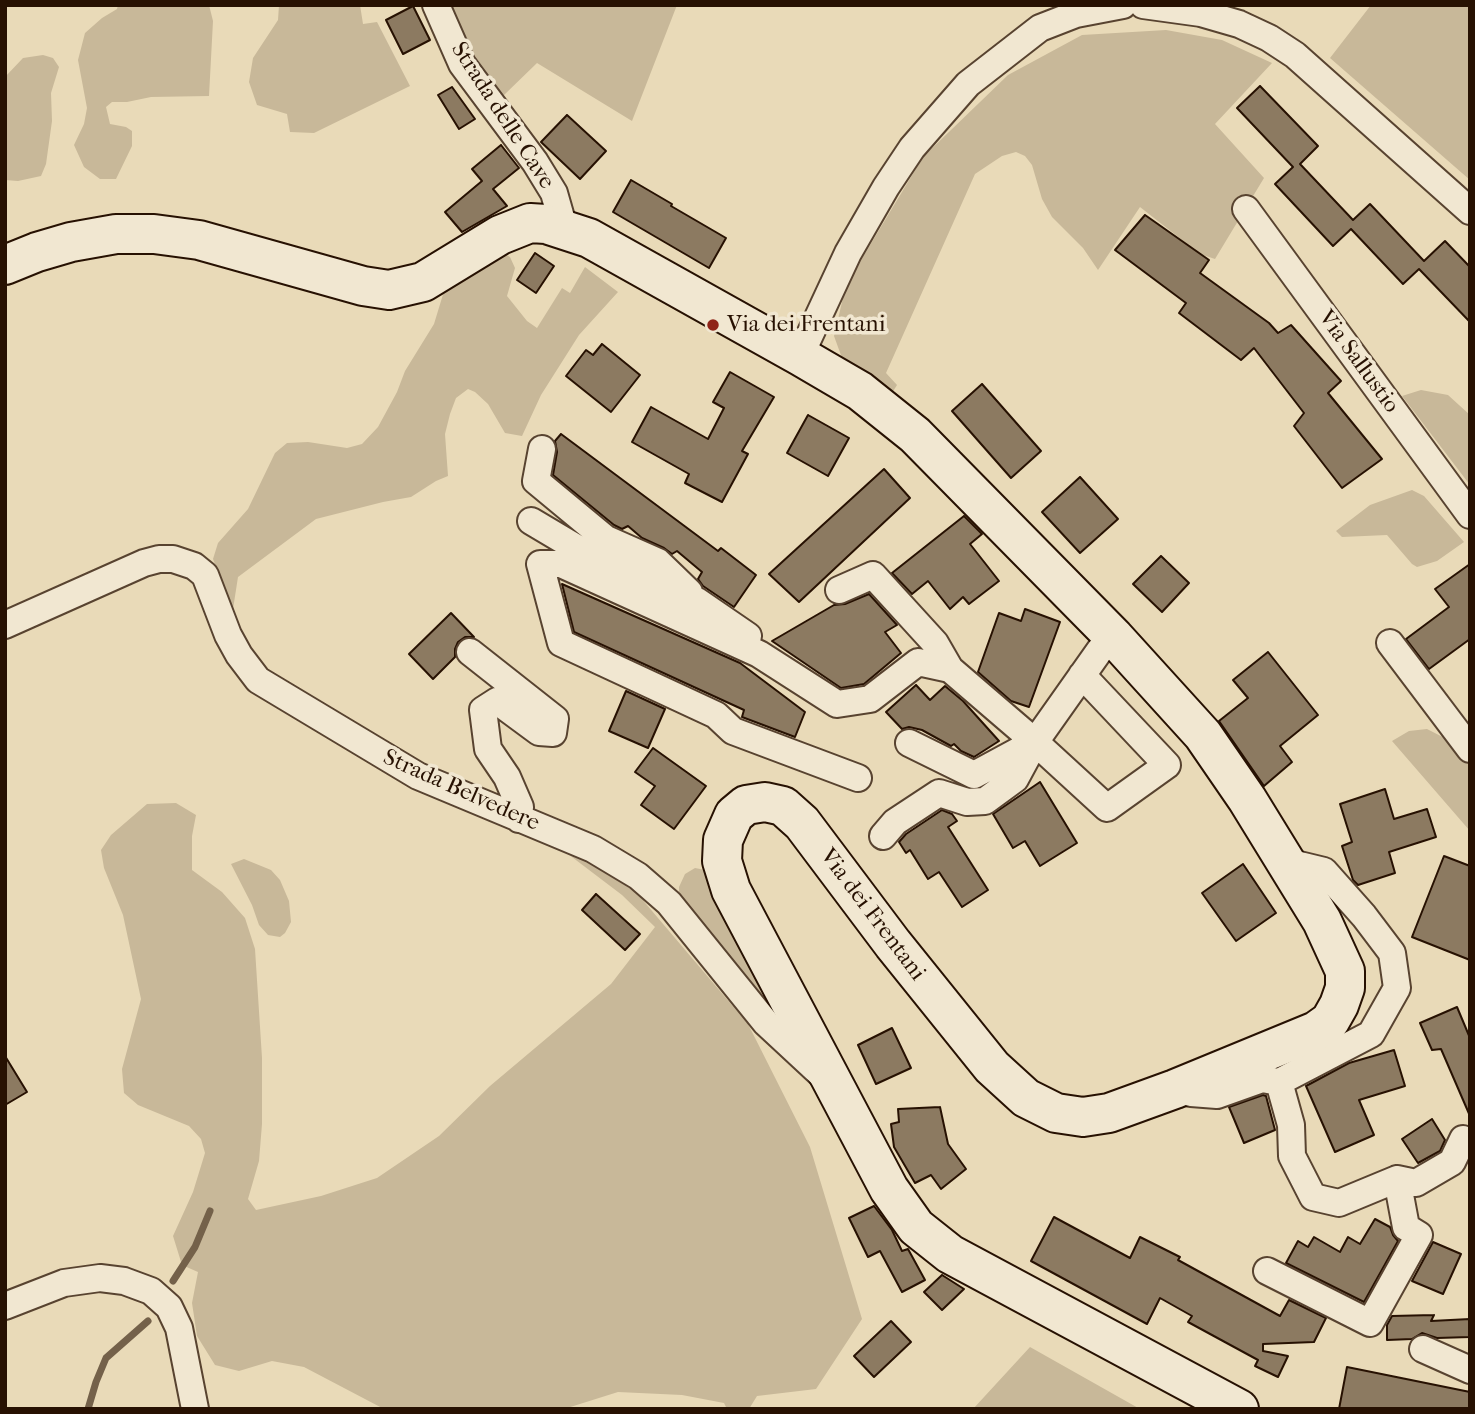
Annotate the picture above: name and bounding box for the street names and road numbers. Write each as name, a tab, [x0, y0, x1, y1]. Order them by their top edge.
street label: Strada delle Cave	[444, 37, 560, 195]
street label: Via Sallustio	[1311, 305, 1405, 419]
street label: Strada Belvedere	[379, 744, 543, 838]
street label: Via dei Frentani	[813, 843, 931, 987]

